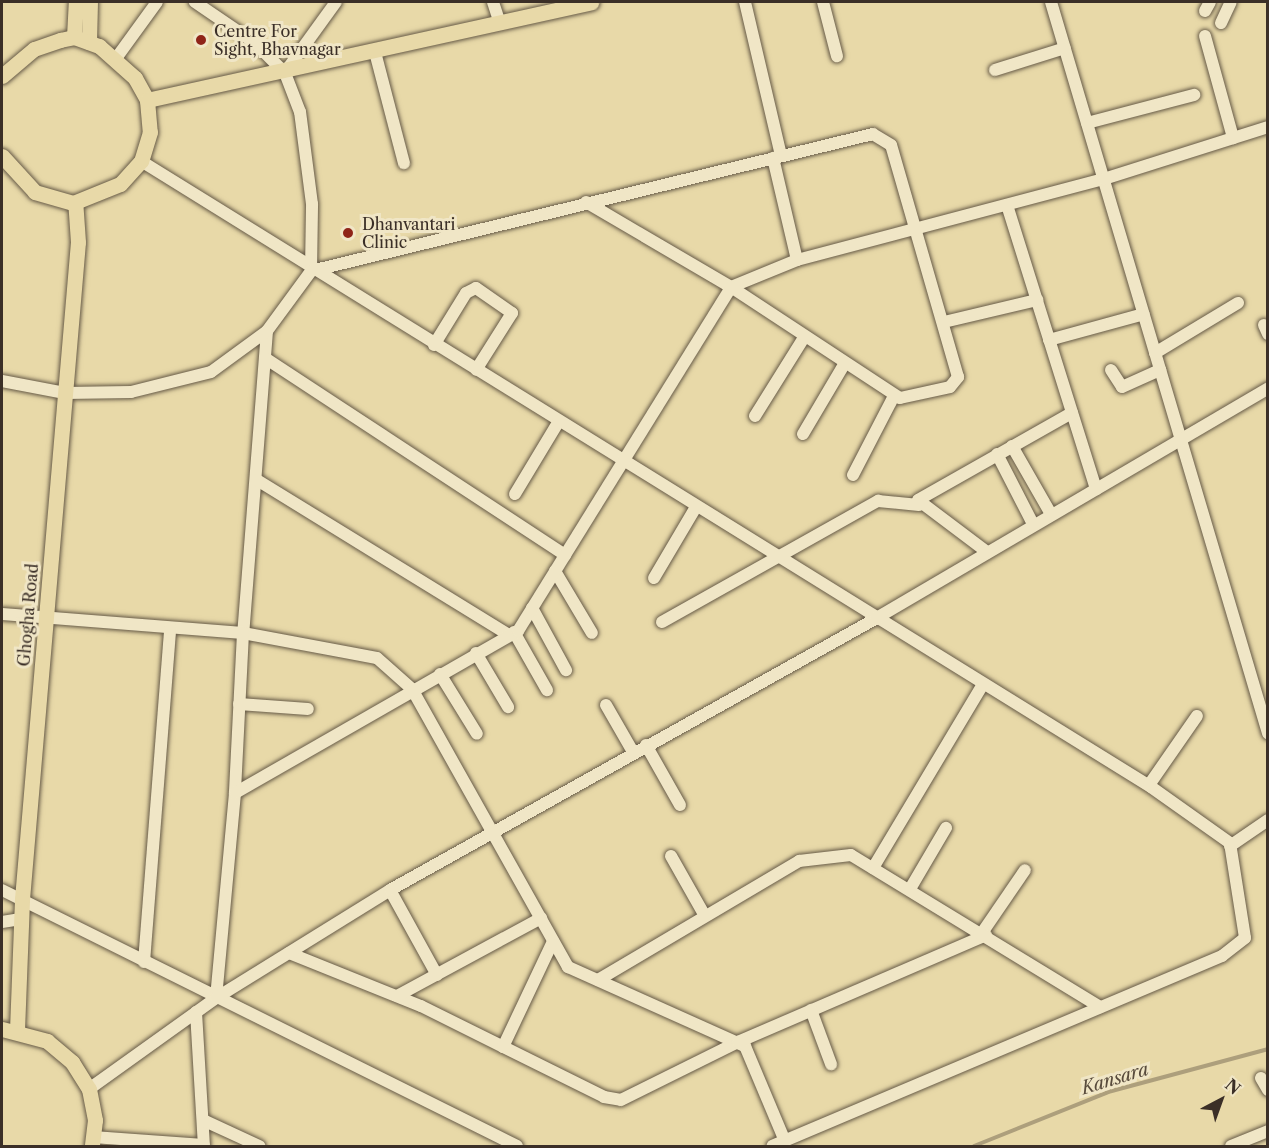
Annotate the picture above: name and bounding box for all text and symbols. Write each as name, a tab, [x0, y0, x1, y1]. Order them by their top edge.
place label: Centre For Sight, Bhavnagar	[214, 21, 341, 59]
marker: Centre For Sight, Bhavnagar	[192, 31, 210, 49]
place label: Dhanvantari Clinic	[362, 214, 455, 252]
marker: Dhanvantari Clinic	[339, 224, 357, 242]
street label: Ghogha Road	[14, 563, 42, 667]
water label: Kansara	[1079, 1059, 1151, 1099]
north arrow	[1191, 1070, 1251, 1130]
text: N	[1221, 1074, 1245, 1099]

